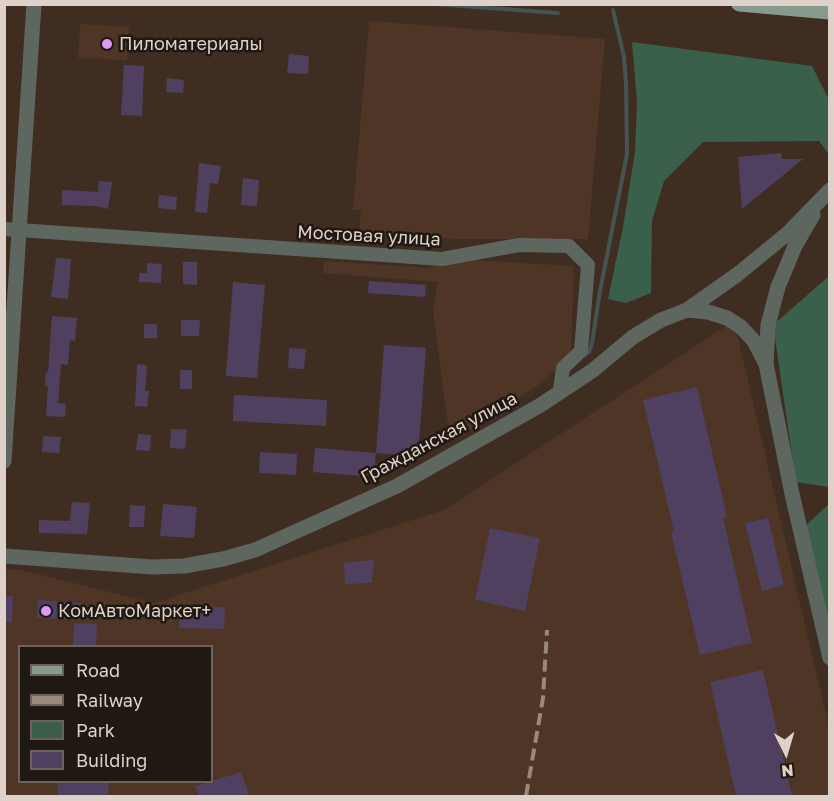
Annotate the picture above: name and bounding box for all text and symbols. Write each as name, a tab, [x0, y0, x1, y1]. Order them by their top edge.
place label: Пиломатериалы	[119, 33, 263, 55]
marker: Пиломатериалы	[100, 37, 114, 51]
street label: Мостовая улица	[297, 221, 441, 251]
street label: Гражданская улица	[357, 388, 521, 488]
place label: КомАвтоМаркет+	[58, 600, 211, 622]
marker: КомАвтоМаркет+	[39, 604, 53, 618]
legend	[18, 645, 213, 783]
text: Road	[76, 659, 120, 681]
text: Railway	[76, 689, 143, 711]
text: Park	[76, 719, 115, 741]
north arrow	[756, 723, 816, 783]
text: Building	[76, 749, 147, 771]
text: N	[781, 760, 795, 781]

